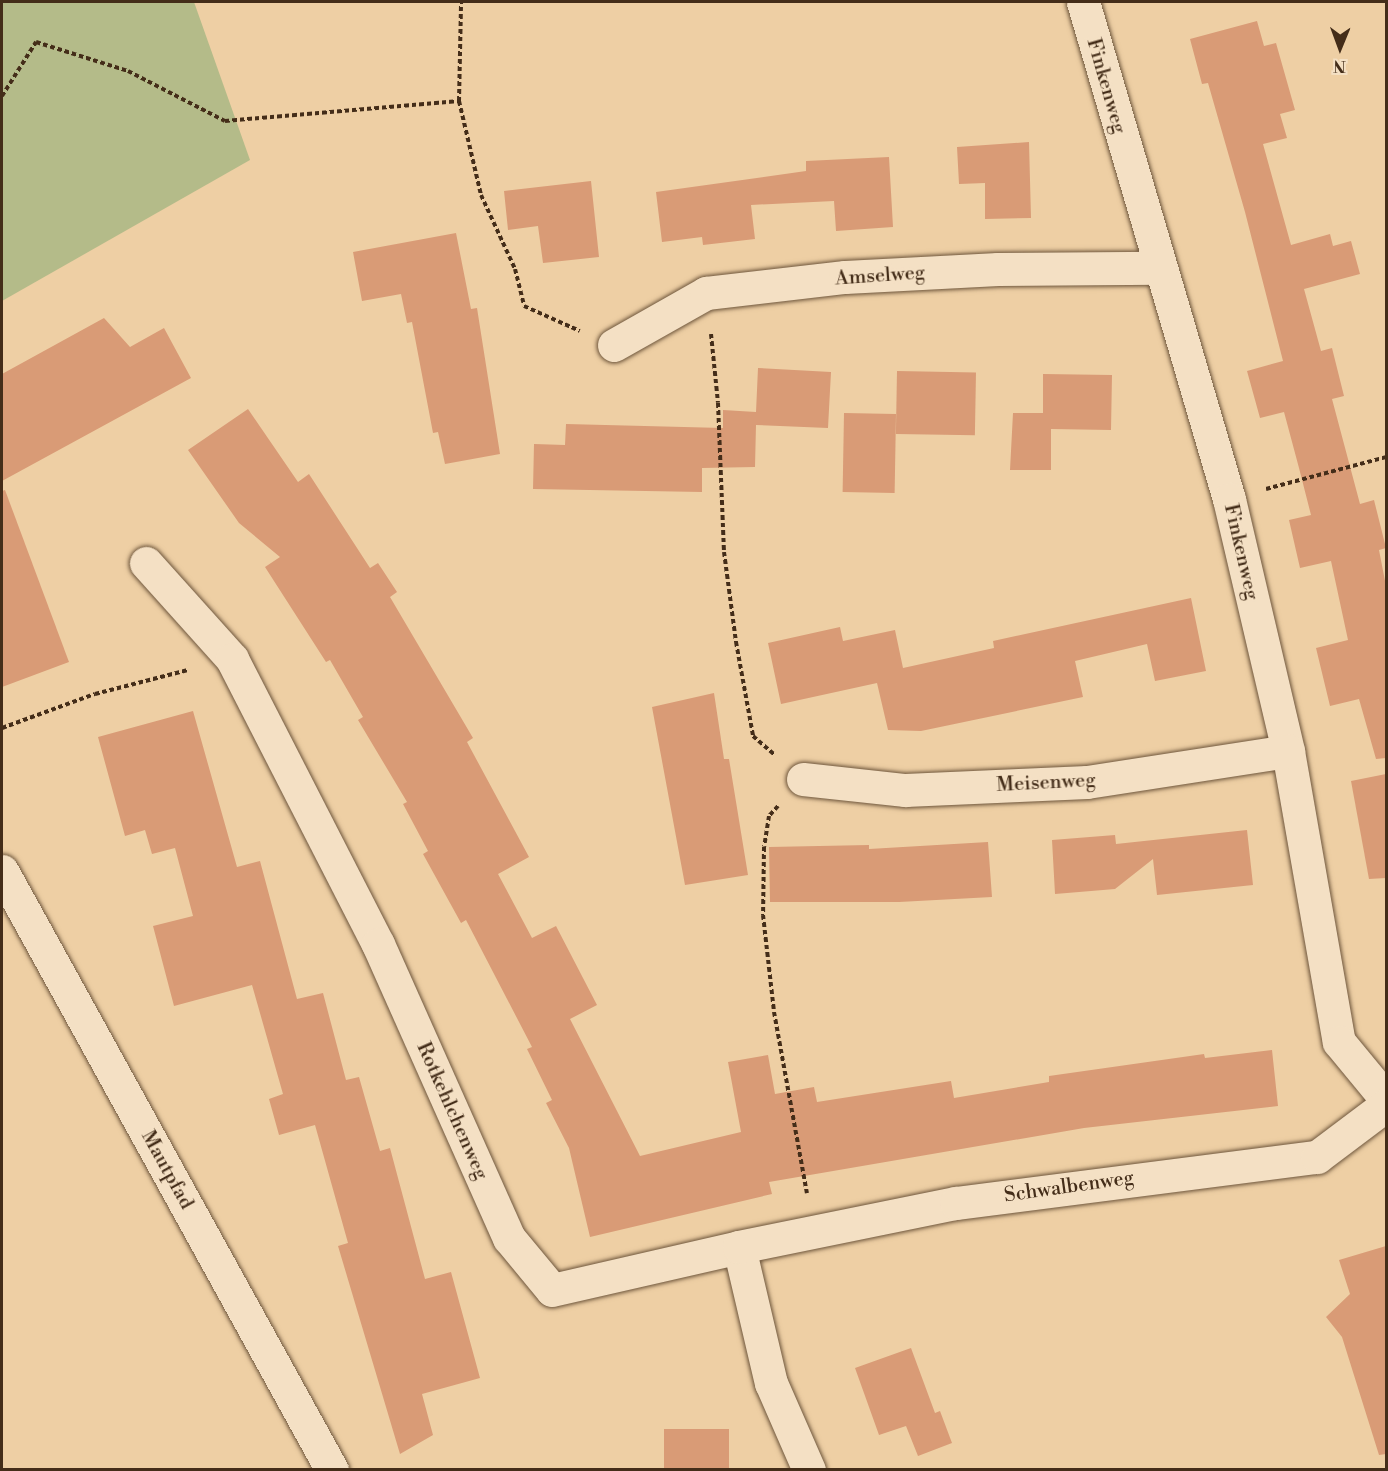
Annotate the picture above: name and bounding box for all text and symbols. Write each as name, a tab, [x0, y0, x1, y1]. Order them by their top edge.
north arrow	[1310, 18, 1370, 78]
street label: Finkenweg	[1081, 36, 1131, 136]
text: N	[1333, 56, 1346, 76]
street label: Amselweg	[834, 261, 926, 291]
street label: Finkenweg	[1218, 502, 1264, 602]
street label: Meisenweg	[996, 768, 1096, 798]
street label: Rotkehlchenweg	[411, 1039, 493, 1183]
street label: Mautpfad	[136, 1126, 198, 1214]
street label: Schwalbenweg	[1003, 1166, 1135, 1208]

